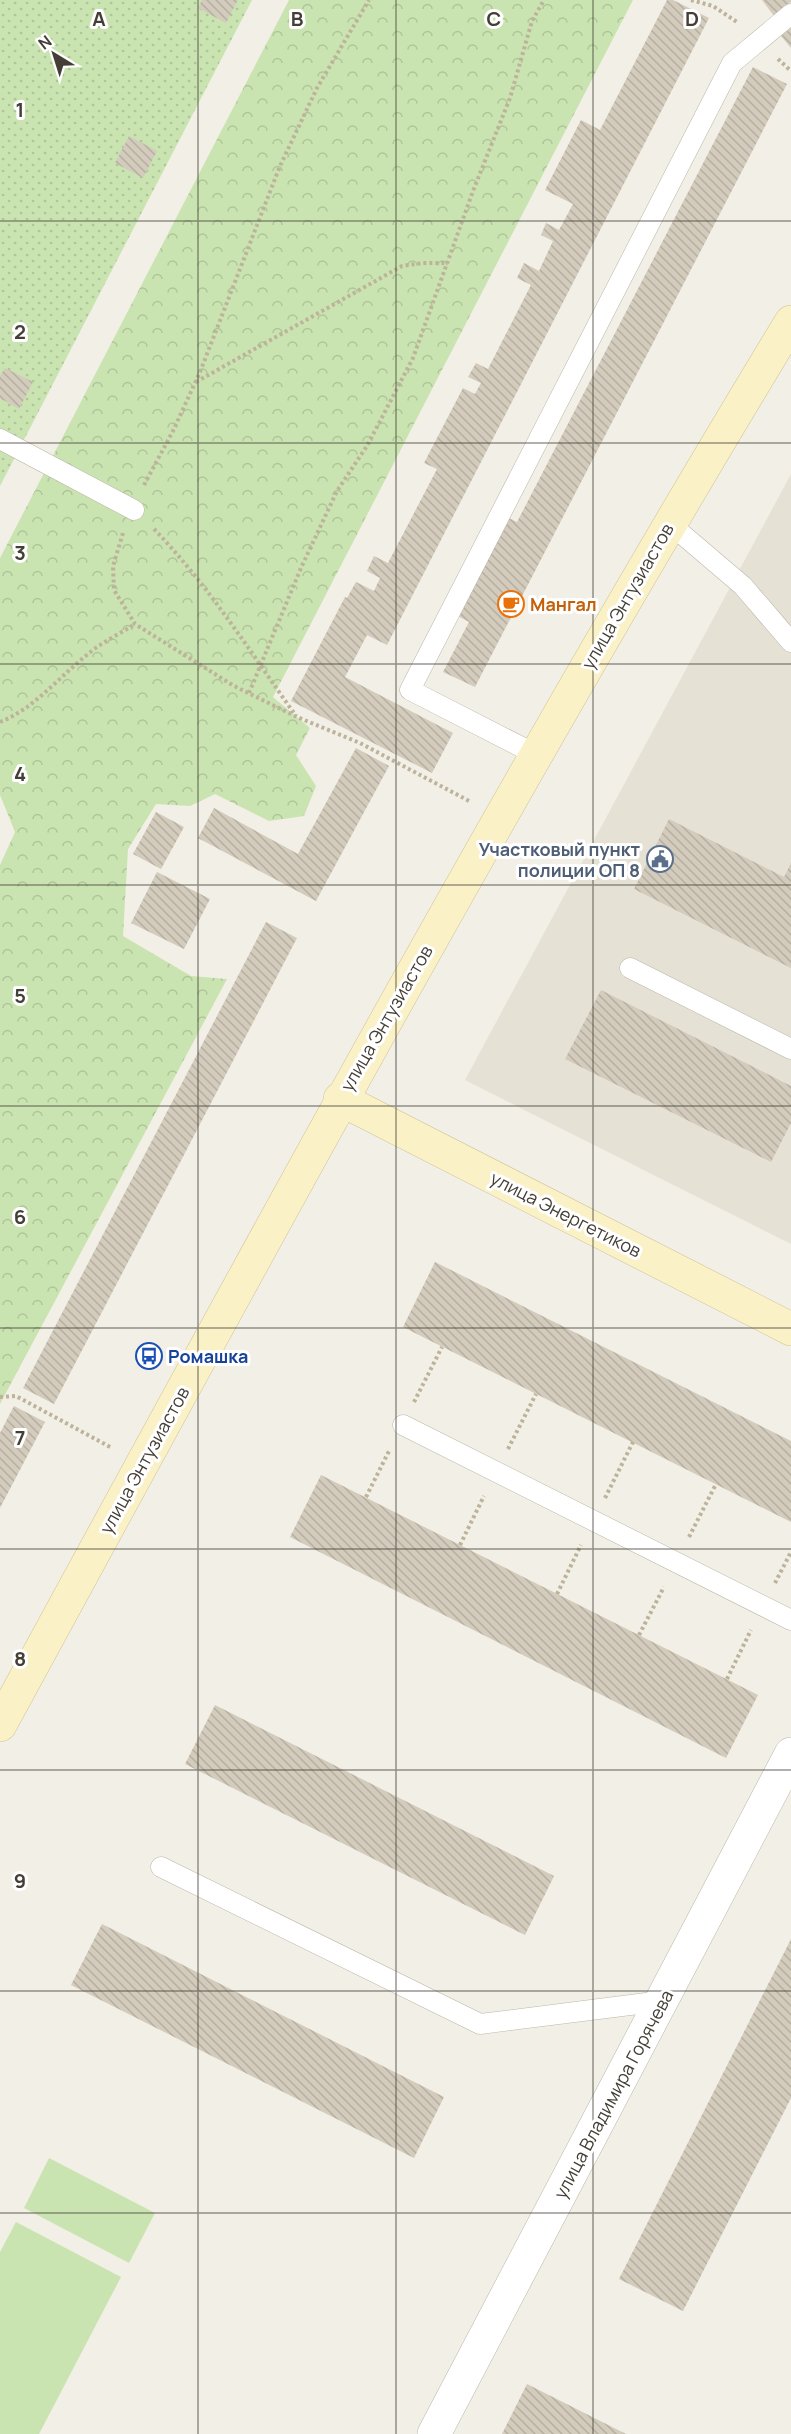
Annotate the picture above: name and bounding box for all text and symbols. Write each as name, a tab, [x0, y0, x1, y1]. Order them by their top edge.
text: A	[92, 5, 106, 32]
text: B	[291, 5, 304, 32]
text: C	[487, 5, 501, 32]
text: D	[685, 5, 699, 32]
north arrow	[24, 24, 84, 84]
text: N	[33, 30, 56, 54]
text: 1	[16, 96, 24, 123]
text: 2	[14, 318, 26, 345]
street label: улица Энтузиастов	[575, 518, 679, 673]
text: 3	[14, 539, 26, 566]
cafe icon: Мангал	[496, 589, 526, 619]
place label: Мангал	[530, 592, 597, 616]
text: 4	[14, 760, 26, 787]
place label: Участковый пункт полиции ОП 8	[479, 837, 640, 882]
public building icon: Участковый пункт полиции ОП 8	[645, 844, 675, 874]
street label: улица Энтузиастов	[334, 940, 438, 1095]
text: 5	[14, 982, 26, 1009]
street label: улица Энергетиков	[487, 1166, 646, 1263]
text: 6	[14, 1203, 26, 1230]
bus stop icon: Ромашка	[134, 1341, 164, 1371]
place label: Ромашка	[168, 1344, 248, 1368]
street label: улица Энтузиастов	[94, 1382, 195, 1538]
text: 7	[15, 1424, 25, 1451]
text: 8	[14, 1645, 26, 1672]
text: 9	[14, 1867, 26, 1894]
street label: улица Владимира Горячева	[548, 1985, 678, 2203]

